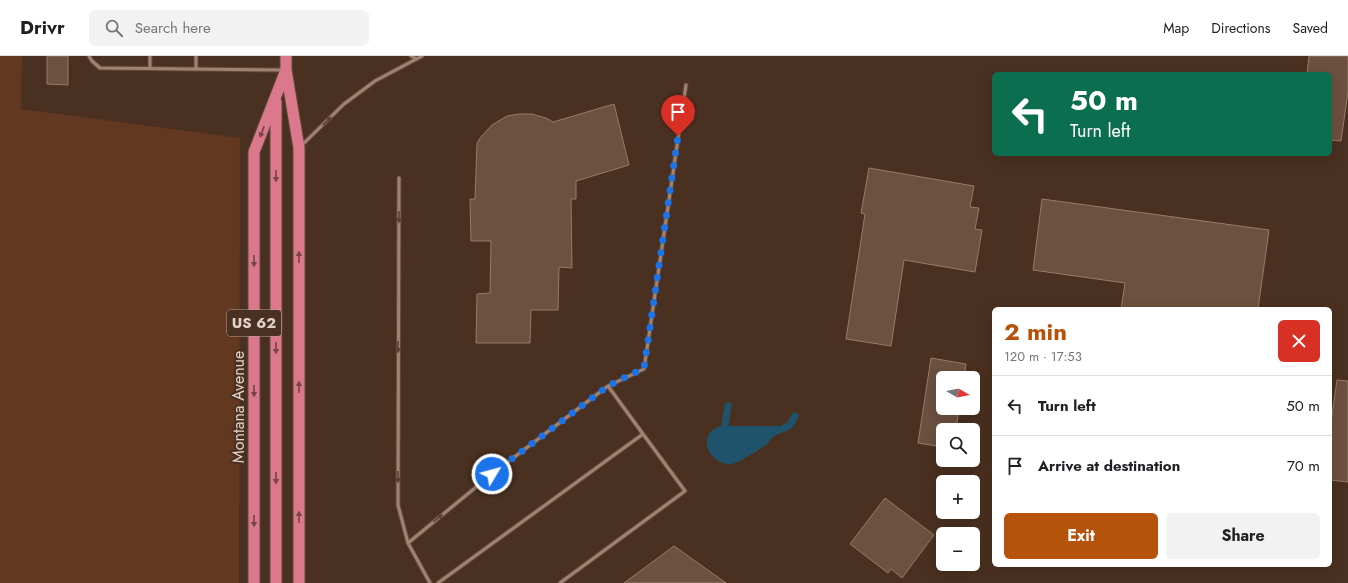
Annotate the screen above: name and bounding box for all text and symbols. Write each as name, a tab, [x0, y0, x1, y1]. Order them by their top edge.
search box	[89, 10, 369, 46]
text: Drivr	[20, 14, 65, 41]
icon: search	[103, 17, 125, 39]
text: Search here	[135, 17, 211, 39]
text: Map	[1163, 18, 1189, 38]
text: Directions	[1211, 18, 1271, 38]
text: Saved	[1293, 18, 1328, 38]
text: 50 m	[1070, 80, 1138, 121]
icon: left	[1004, 88, 1056, 140]
pin	[661, 95, 695, 136]
icon: arrive	[667, 101, 689, 123]
one-way arrow	[322, 116, 332, 125]
text: Turn left	[1070, 118, 1130, 144]
one-way arrow	[258, 127, 264, 139]
one-way arrow	[273, 170, 279, 183]
one-way arrow	[396, 211, 402, 224]
one-way arrow	[296, 250, 302, 263]
one-way arrow	[251, 255, 257, 268]
road number: US 62	[227, 310, 281, 336]
text: 2 min	[1004, 314, 1067, 349]
button: close	[1278, 320, 1320, 362]
one-way arrow	[395, 341, 401, 354]
one-way arrow	[273, 342, 279, 355]
text: 120 m · 17:53	[1004, 347, 1082, 366]
street label: Montana Avenue	[227, 351, 250, 463]
north arrow	[936, 371, 980, 415]
map controls	[936, 371, 980, 571]
one-way arrow	[296, 380, 302, 393]
one-way arrow	[251, 385, 257, 398]
icon: left	[1004, 395, 1026, 417]
text: Turn left	[1038, 395, 1096, 417]
text: 50 m	[1286, 395, 1320, 417]
button: search	[936, 423, 980, 467]
position arrow	[471, 453, 513, 495]
icon: arrive	[1004, 455, 1026, 477]
text: Arrive at destination	[1038, 455, 1180, 477]
text: 70 m	[1287, 455, 1320, 477]
one-way arrow	[395, 471, 401, 484]
one-way arrow	[273, 472, 279, 485]
button: +	[936, 475, 980, 519]
one-way arrow	[296, 510, 302, 523]
button: Exit	[1004, 513, 1158, 559]
button: Share	[1166, 513, 1320, 559]
one-way arrow	[432, 514, 443, 523]
one-way arrow	[251, 515, 257, 528]
button: −	[936, 527, 980, 571]

